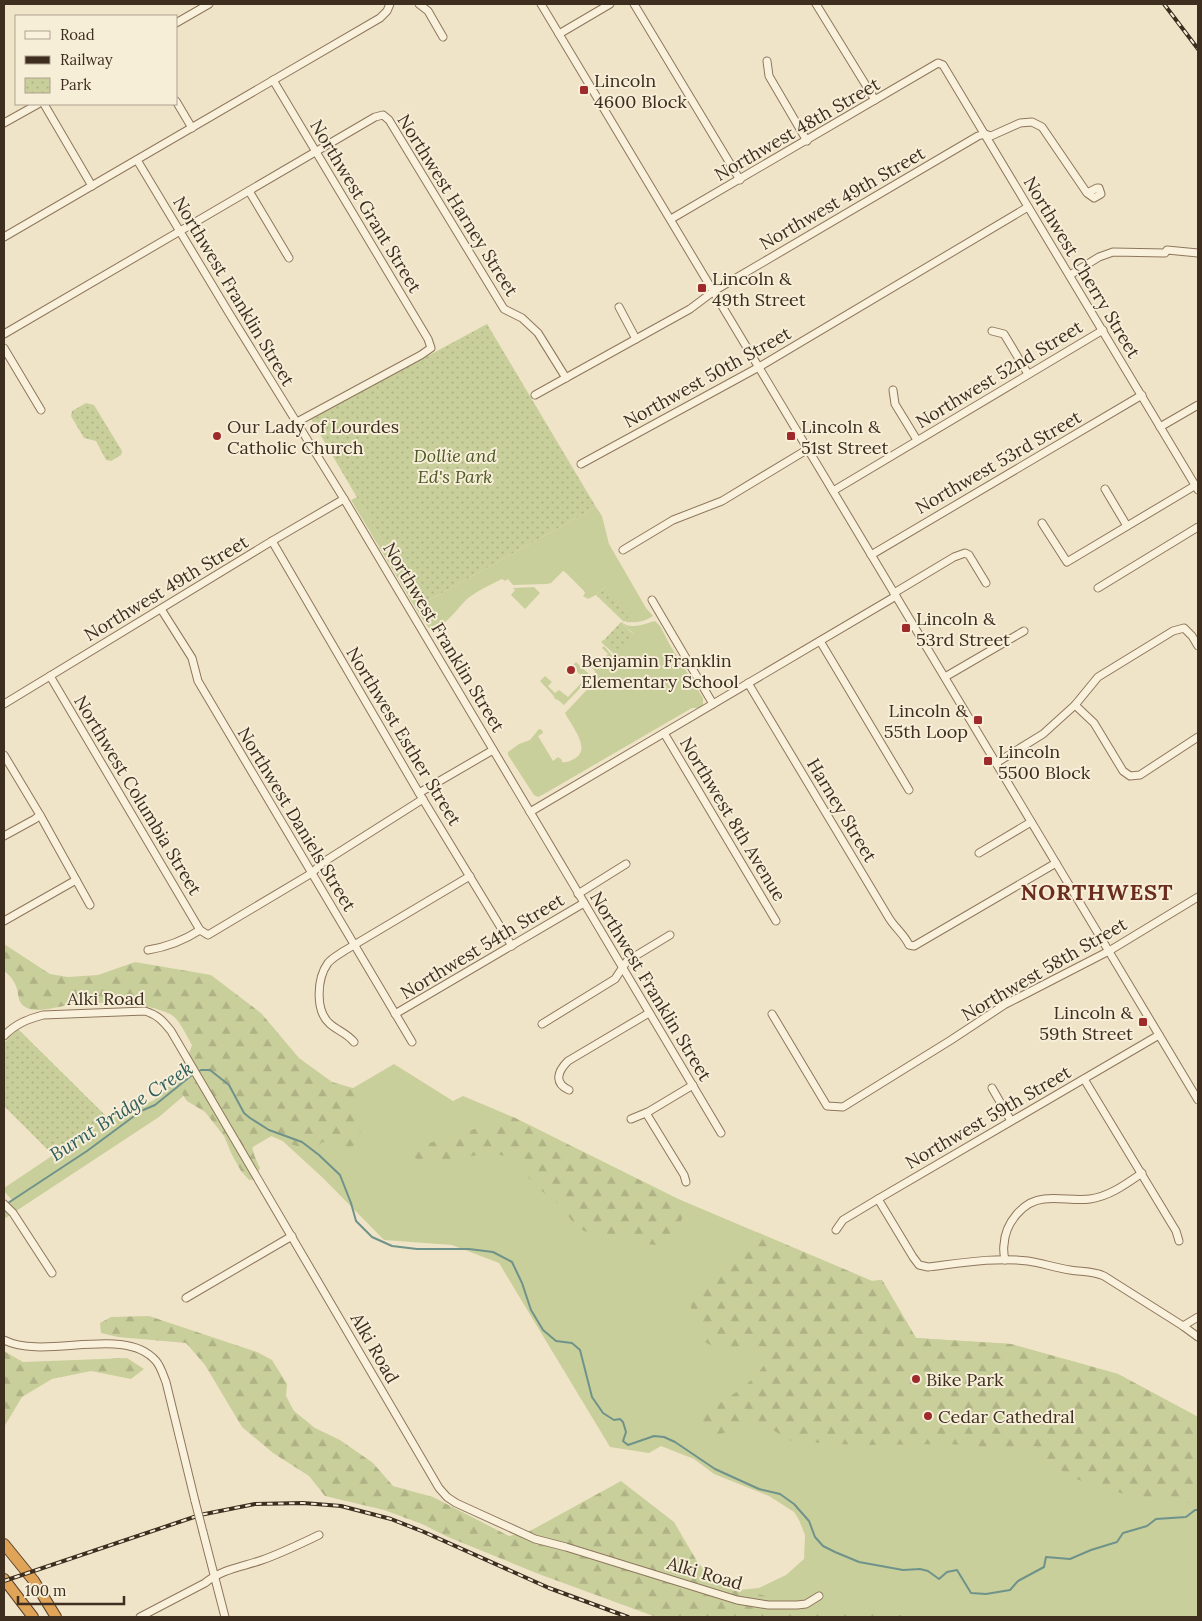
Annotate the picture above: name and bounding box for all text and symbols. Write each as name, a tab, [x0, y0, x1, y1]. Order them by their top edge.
legend	[15, 15, 178, 105]
text: Road	[60, 25, 95, 44]
text: Railway	[60, 50, 113, 69]
place label: Lincoln 4600 Block	[594, 69, 687, 113]
street label: Northwest 48th Street	[710, 72, 884, 186]
text: Park	[60, 75, 91, 94]
marker: Lincoln 4600 Block	[578, 84, 590, 96]
street label: Northwest Harney Street	[392, 110, 524, 300]
street label: Northwest Grant Street	[305, 115, 427, 297]
street label: Northwest 49th Street	[755, 141, 929, 255]
street label: Northwest Cherry Street	[1019, 172, 1145, 362]
street label: Northwest Franklin Street	[168, 192, 300, 390]
place label: Lincoln & 49th Street	[712, 267, 806, 311]
marker: Lincoln & 49th Street	[696, 282, 708, 294]
street label: Northwest 52nd Street	[911, 315, 1087, 433]
street label: Northwest 50th Street	[619, 321, 795, 433]
street label: Northwest 53rd Street	[911, 405, 1085, 519]
place label: Our Lady of Lourdes Catholic Church	[227, 415, 399, 459]
place label: Lincoln & 51st Street	[801, 415, 888, 459]
marker: Our Lady of Lourdes Catholic Church	[211, 430, 223, 442]
marker: Lincoln & 51st Street	[785, 430, 797, 442]
park label: Dollie and Ed's Park	[414, 444, 496, 488]
street label: Northwest 49th Street	[80, 530, 252, 646]
street label: Northwest Franklin Street	[378, 538, 510, 736]
place label: Lincoln & 53rd Street	[916, 607, 1010, 651]
marker: Lincoln & 53rd Street	[900, 622, 912, 634]
street label: Northwest Esther Street	[342, 643, 466, 829]
place label: Benjamin Franklin Elementary School	[581, 649, 739, 693]
marker: Benjamin Franklin Elementary School	[565, 664, 577, 676]
street label: Northwest Columbia Street	[69, 691, 207, 899]
place label: Lincoln & 55th Loop	[884, 699, 968, 743]
marker: Lincoln & 55th Loop	[972, 714, 984, 726]
street label: Northwest Daniels Street	[233, 723, 361, 915]
street label: Northwest 8th Avenue	[675, 733, 791, 905]
place label: Lincoln 5500 Block	[998, 740, 1091, 784]
street label: Harney Street	[802, 754, 882, 866]
marker: Lincoln 5500 Block	[982, 755, 994, 767]
district label: NORTHWEST	[1020, 878, 1174, 906]
street label: Northwest Franklin Street	[585, 887, 717, 1085]
street label: Northwest 54th Street	[396, 888, 568, 1004]
street label: Northwest 58th Street	[957, 912, 1131, 1026]
street label: Alki Road	[66, 987, 145, 1010]
place label: Lincoln & 59th Street	[1039, 1001, 1133, 1045]
marker: Lincoln & 59th Street	[1137, 1016, 1149, 1028]
water label: Burnt Bridge Creek	[45, 1056, 197, 1166]
street label: Northwest 59th Street	[901, 1060, 1075, 1174]
street label: Alki Road	[345, 1308, 404, 1387]
place label: Bike Park	[926, 1368, 1004, 1391]
marker: Bike Park	[910, 1373, 922, 1385]
place label: Cedar Cathedral	[938, 1405, 1075, 1428]
marker: Cedar Cathedral	[922, 1410, 934, 1422]
street label: Alki Road	[664, 1551, 746, 1595]
scale bar	[18, 1574, 124, 1606]
text: 100 m	[25, 1581, 66, 1600]

